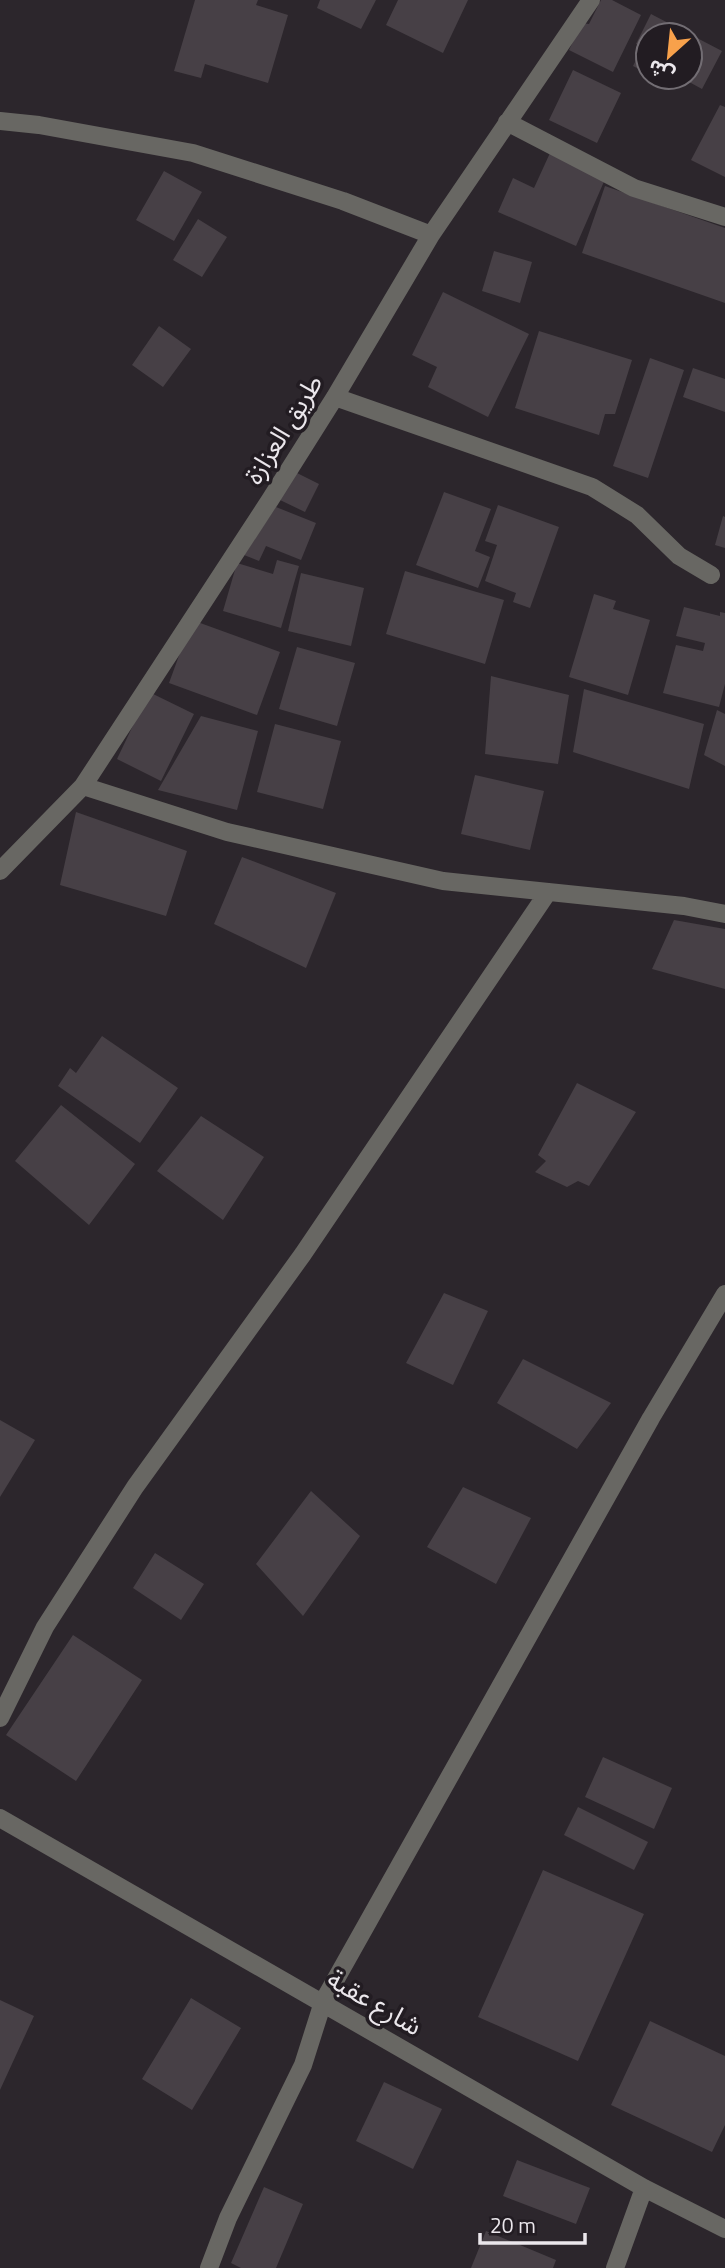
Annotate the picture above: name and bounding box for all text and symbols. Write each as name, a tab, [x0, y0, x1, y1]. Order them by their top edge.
north arrow	[634, 21, 704, 91]
text: ش	[643, 53, 679, 90]
street label: طريق العزازة	[234, 367, 332, 491]
street label: شارع عقبة	[320, 1959, 430, 2045]
scale bar	[480, 2202, 585, 2246]
text: 20 m	[490, 2209, 536, 2241]

